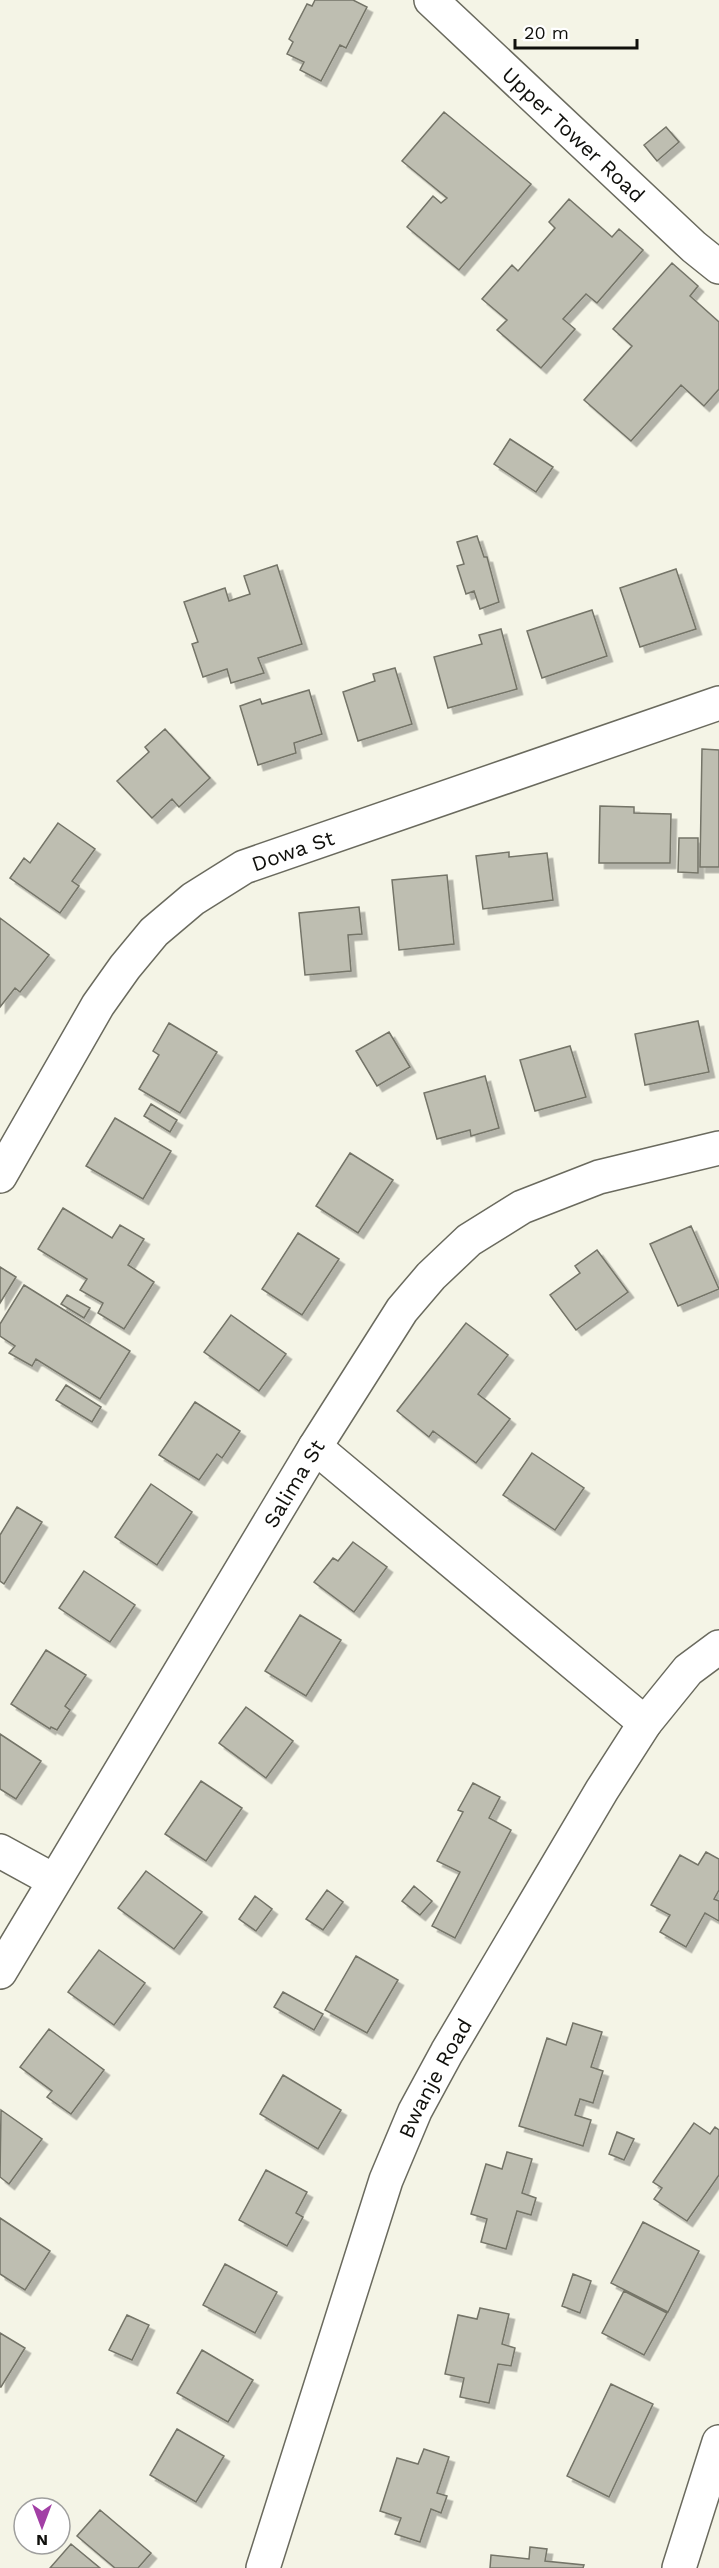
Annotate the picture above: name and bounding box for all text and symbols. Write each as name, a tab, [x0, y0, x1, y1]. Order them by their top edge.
scale bar	[515, 12, 636, 50]
text: 20 m	[524, 22, 569, 43]
street label: Upper Tower Road	[497, 61, 650, 207]
street label: Dowa St	[248, 824, 337, 876]
street label: Salima St	[257, 1434, 329, 1532]
street label: Bwanje Road	[393, 2014, 477, 2142]
north arrow	[12, 2496, 72, 2556]
text: N	[36, 2531, 48, 2550]

